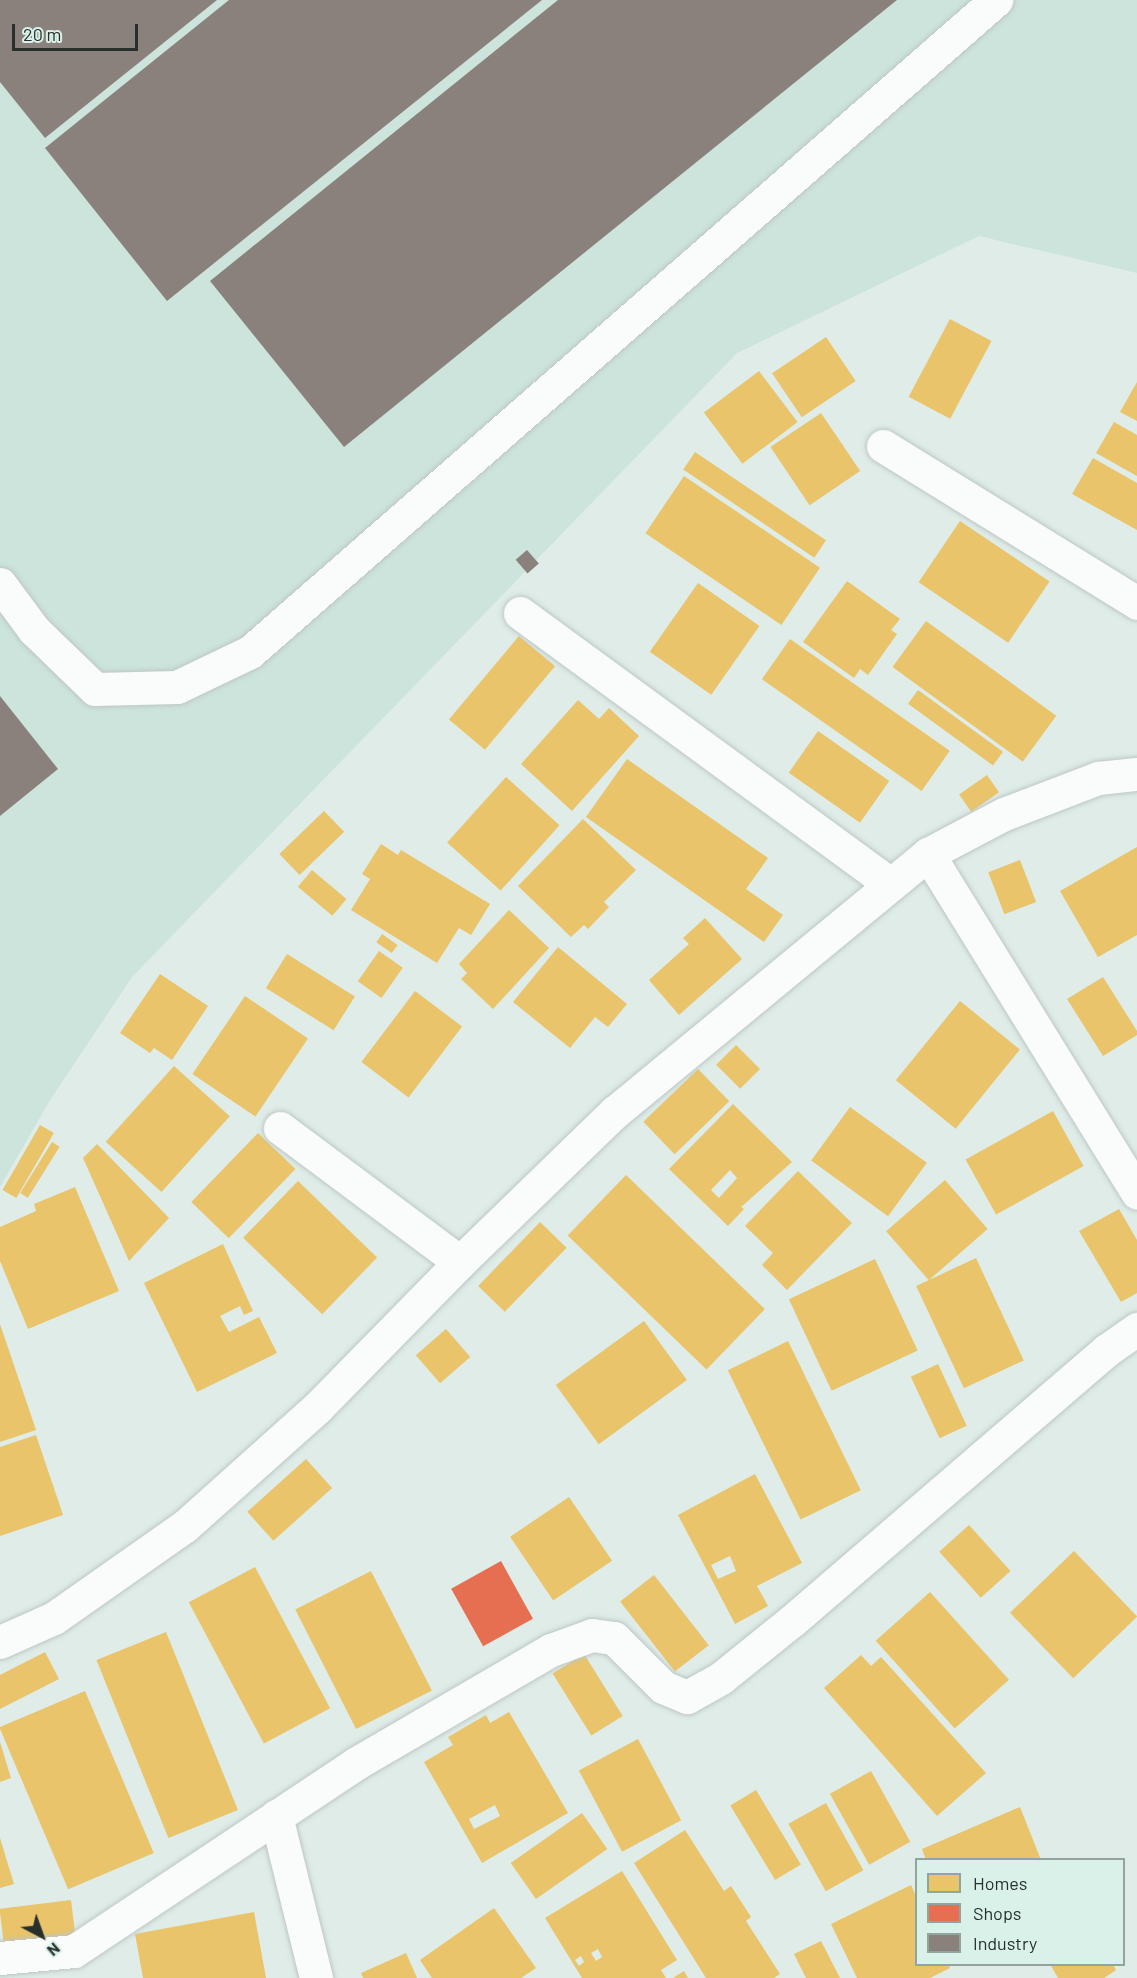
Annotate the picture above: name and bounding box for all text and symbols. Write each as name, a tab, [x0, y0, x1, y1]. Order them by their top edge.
scale bar	[15, 12, 141, 50]
text: 20 m	[23, 23, 61, 45]
legend	[915, 1858, 1125, 1966]
text: Homes	[973, 1872, 1027, 1894]
text: Shops	[973, 1902, 1022, 1924]
north arrow	[12, 1906, 72, 1966]
text: Industry	[973, 1932, 1037, 1954]
text: N	[44, 1939, 64, 1961]

